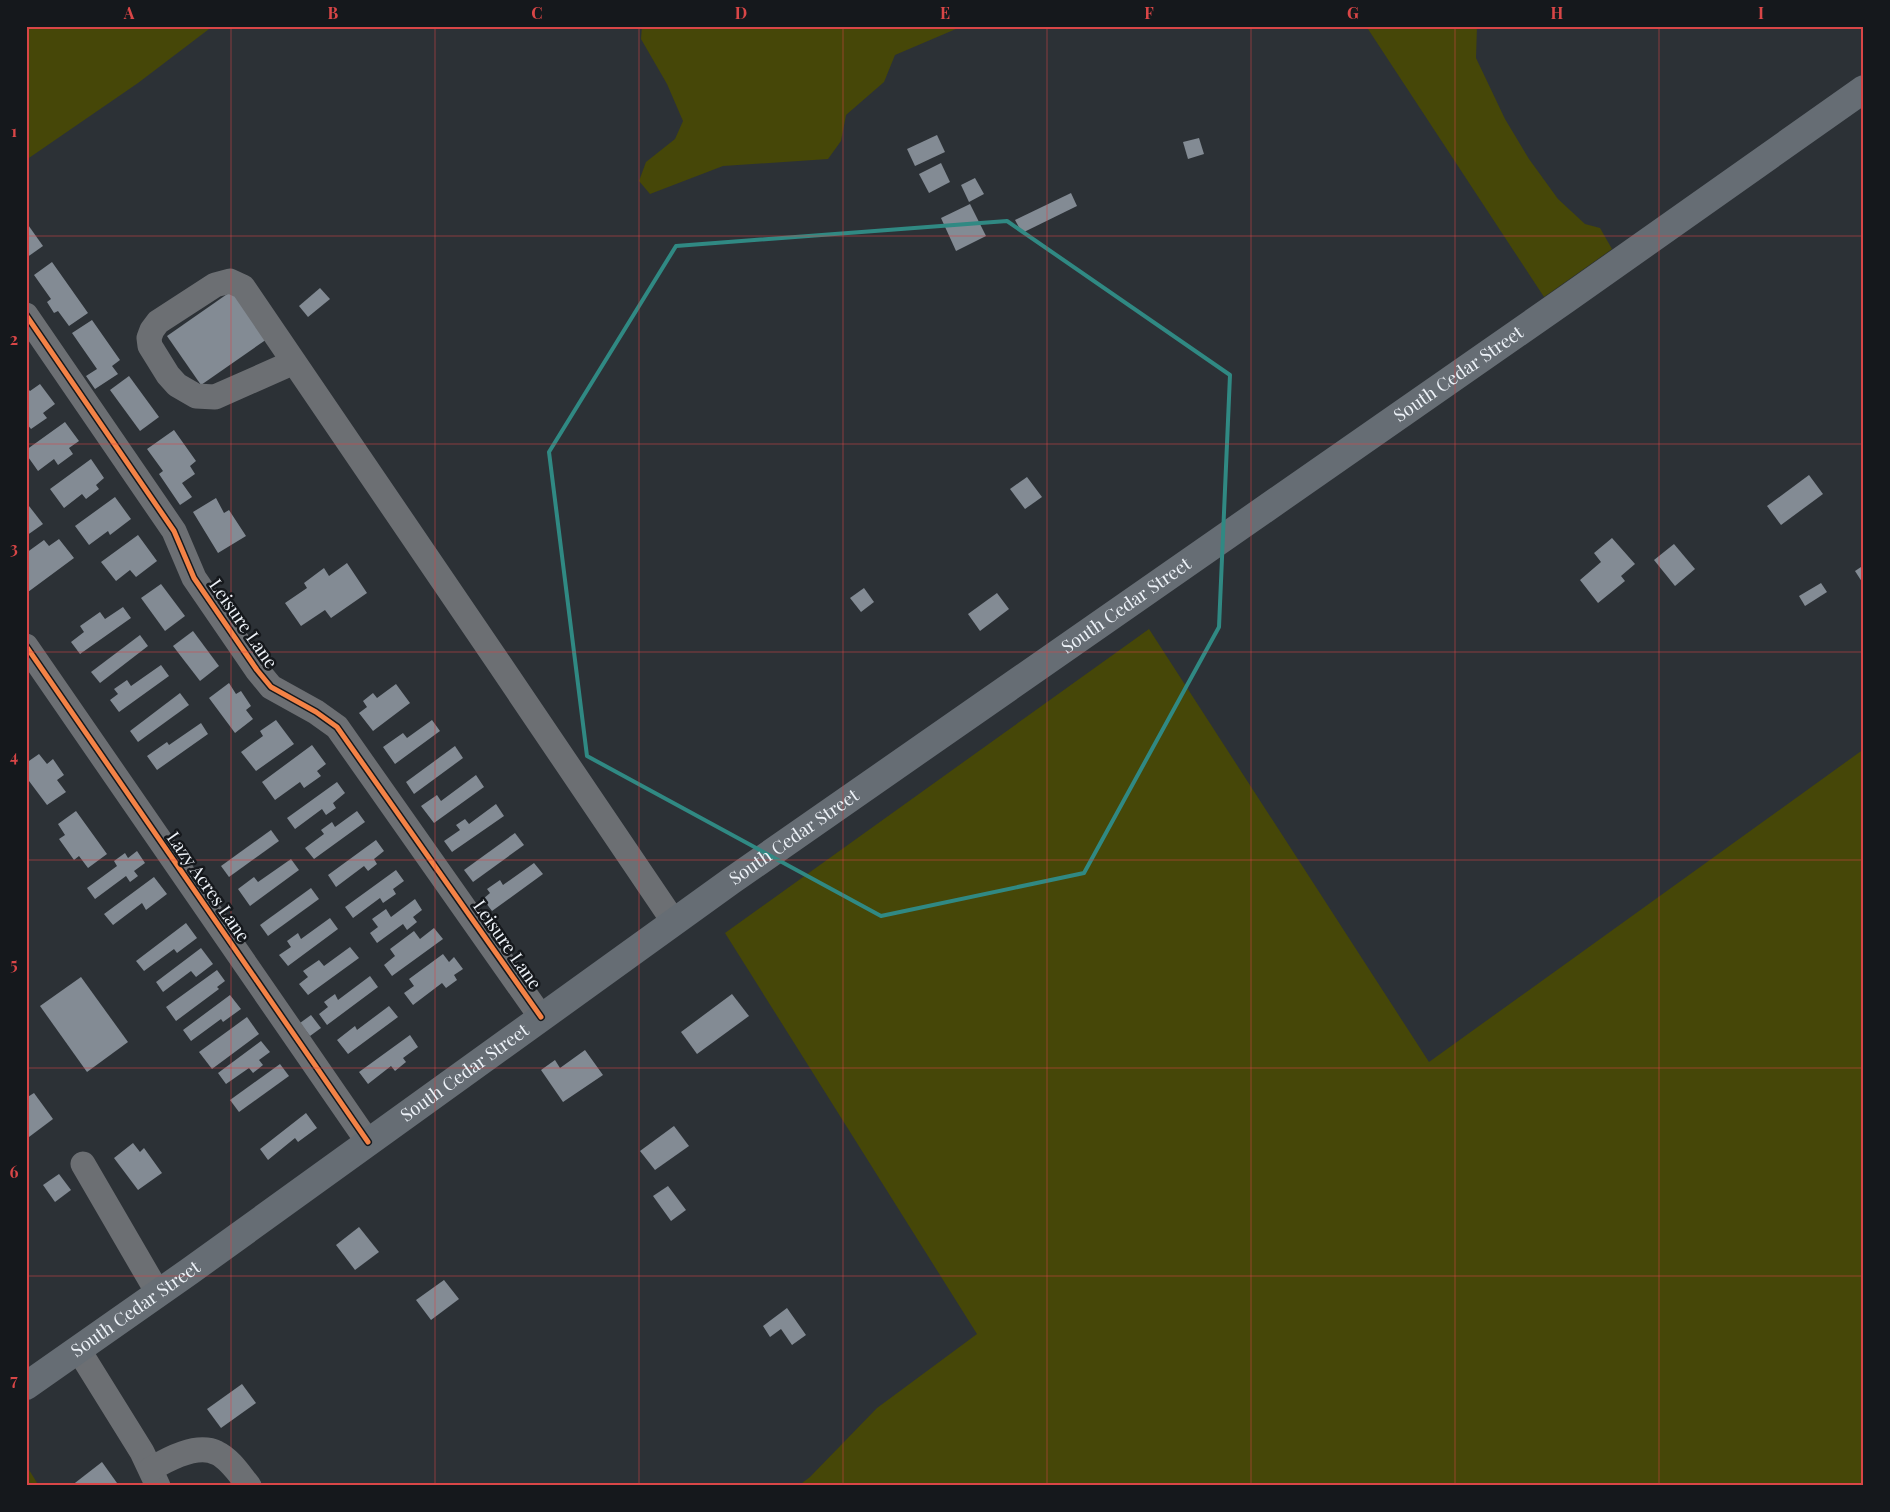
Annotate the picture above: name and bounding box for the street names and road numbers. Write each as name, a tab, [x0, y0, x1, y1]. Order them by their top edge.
street label: South Cedar Street	[1388, 319, 1528, 427]
street label: South Cedar Street	[1056, 551, 1196, 658]
street label: Leisure Lane	[204, 574, 284, 673]
street label: South Cedar Street	[724, 782, 864, 890]
street label: Lazy Acres Lane	[162, 827, 256, 946]
street label: Leisure Lane	[468, 895, 548, 994]
street label: South Cedar Street	[395, 1017, 534, 1127]
street label: South Cedar Street	[66, 1254, 205, 1362]

